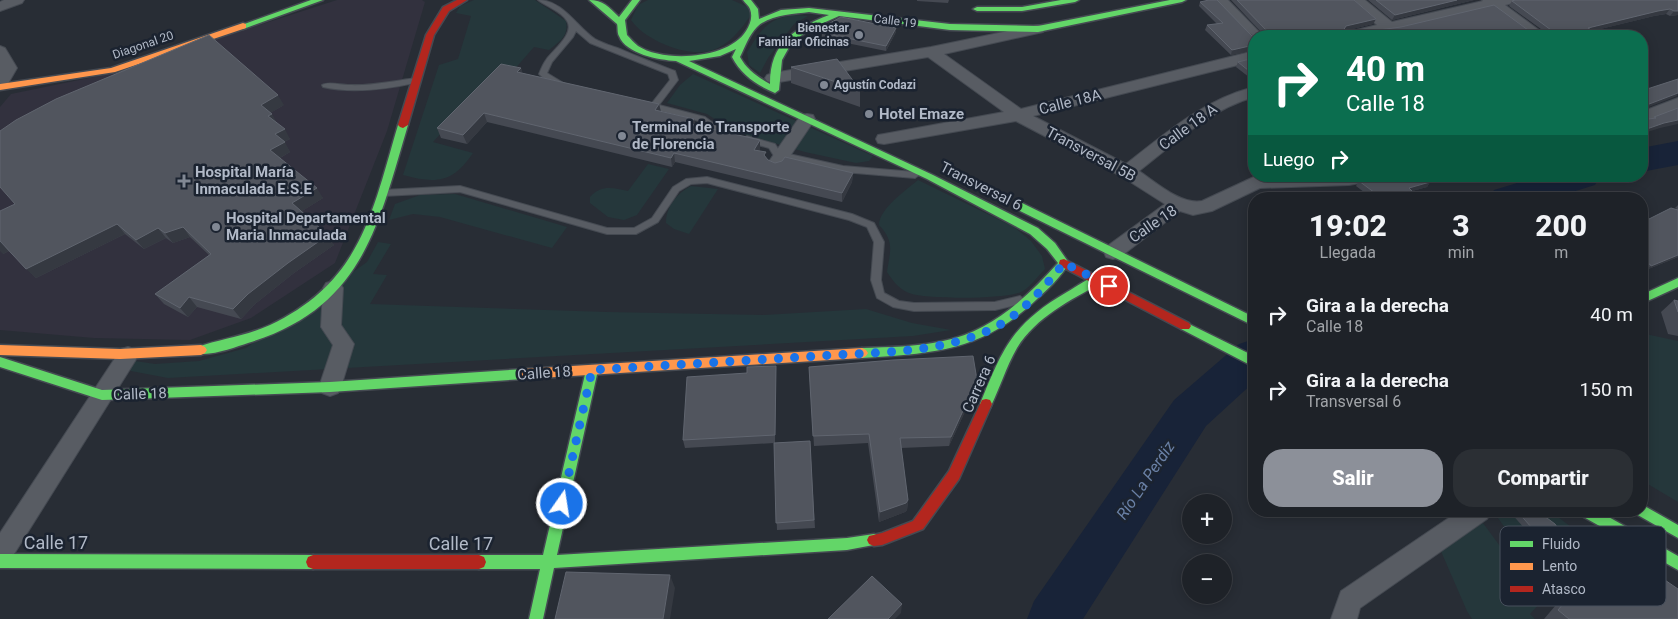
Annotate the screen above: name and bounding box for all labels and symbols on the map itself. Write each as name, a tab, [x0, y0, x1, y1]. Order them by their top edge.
street label: Calle 19	[873, 11, 917, 31]
place label: Bienestar Familiar Oficinas	[758, 21, 850, 49]
street label: Diagonal 20	[111, 28, 176, 62]
marker: Bienestar Familiar Oficinas	[853, 29, 865, 41]
place label: Agustín Codazi	[834, 78, 916, 92]
marker: Agustín Codazi	[818, 79, 830, 91]
street label: Calle 18A	[1037, 86, 1103, 118]
street label: Calle 18 A	[1156, 100, 1221, 154]
place label: Hotel Emaze	[879, 105, 964, 123]
marker: Hotel Emaze	[863, 108, 875, 120]
place label: Terminal de Transporte de Florencia	[632, 118, 789, 153]
street label: Transversal 5B	[1043, 123, 1139, 185]
marker: Terminal de Transporte de Florencia	[616, 130, 628, 142]
street label: Transversal 6	[937, 158, 1025, 214]
place label: Hospital María Inmaculada E.S.E	[195, 163, 313, 198]
marker: Hospital María Inmaculada E.S.E	[177, 174, 191, 188]
street label: Calle 18	[1126, 202, 1180, 246]
place label: Hospital Departamental Maria Inmaculada	[226, 209, 386, 244]
marker: Hospital Departamental Maria Inmaculada	[210, 221, 222, 233]
pin	[1088, 265, 1130, 307]
street label: Carrera 6	[958, 352, 1000, 416]
street label: Calle 18	[517, 362, 571, 384]
street label: Calle 18	[113, 384, 167, 404]
water label: Río La Perdiz	[1112, 437, 1179, 523]
position arrow	[535, 477, 587, 529]
legend	[1500, 526, 1666, 606]
street label: Calle 17	[24, 532, 88, 553]
street label: Calle 17	[429, 533, 493, 554]
text: Fluido	[1542, 536, 1580, 552]
text: Lento	[1542, 558, 1577, 574]
text: Atasco	[1542, 581, 1586, 597]

